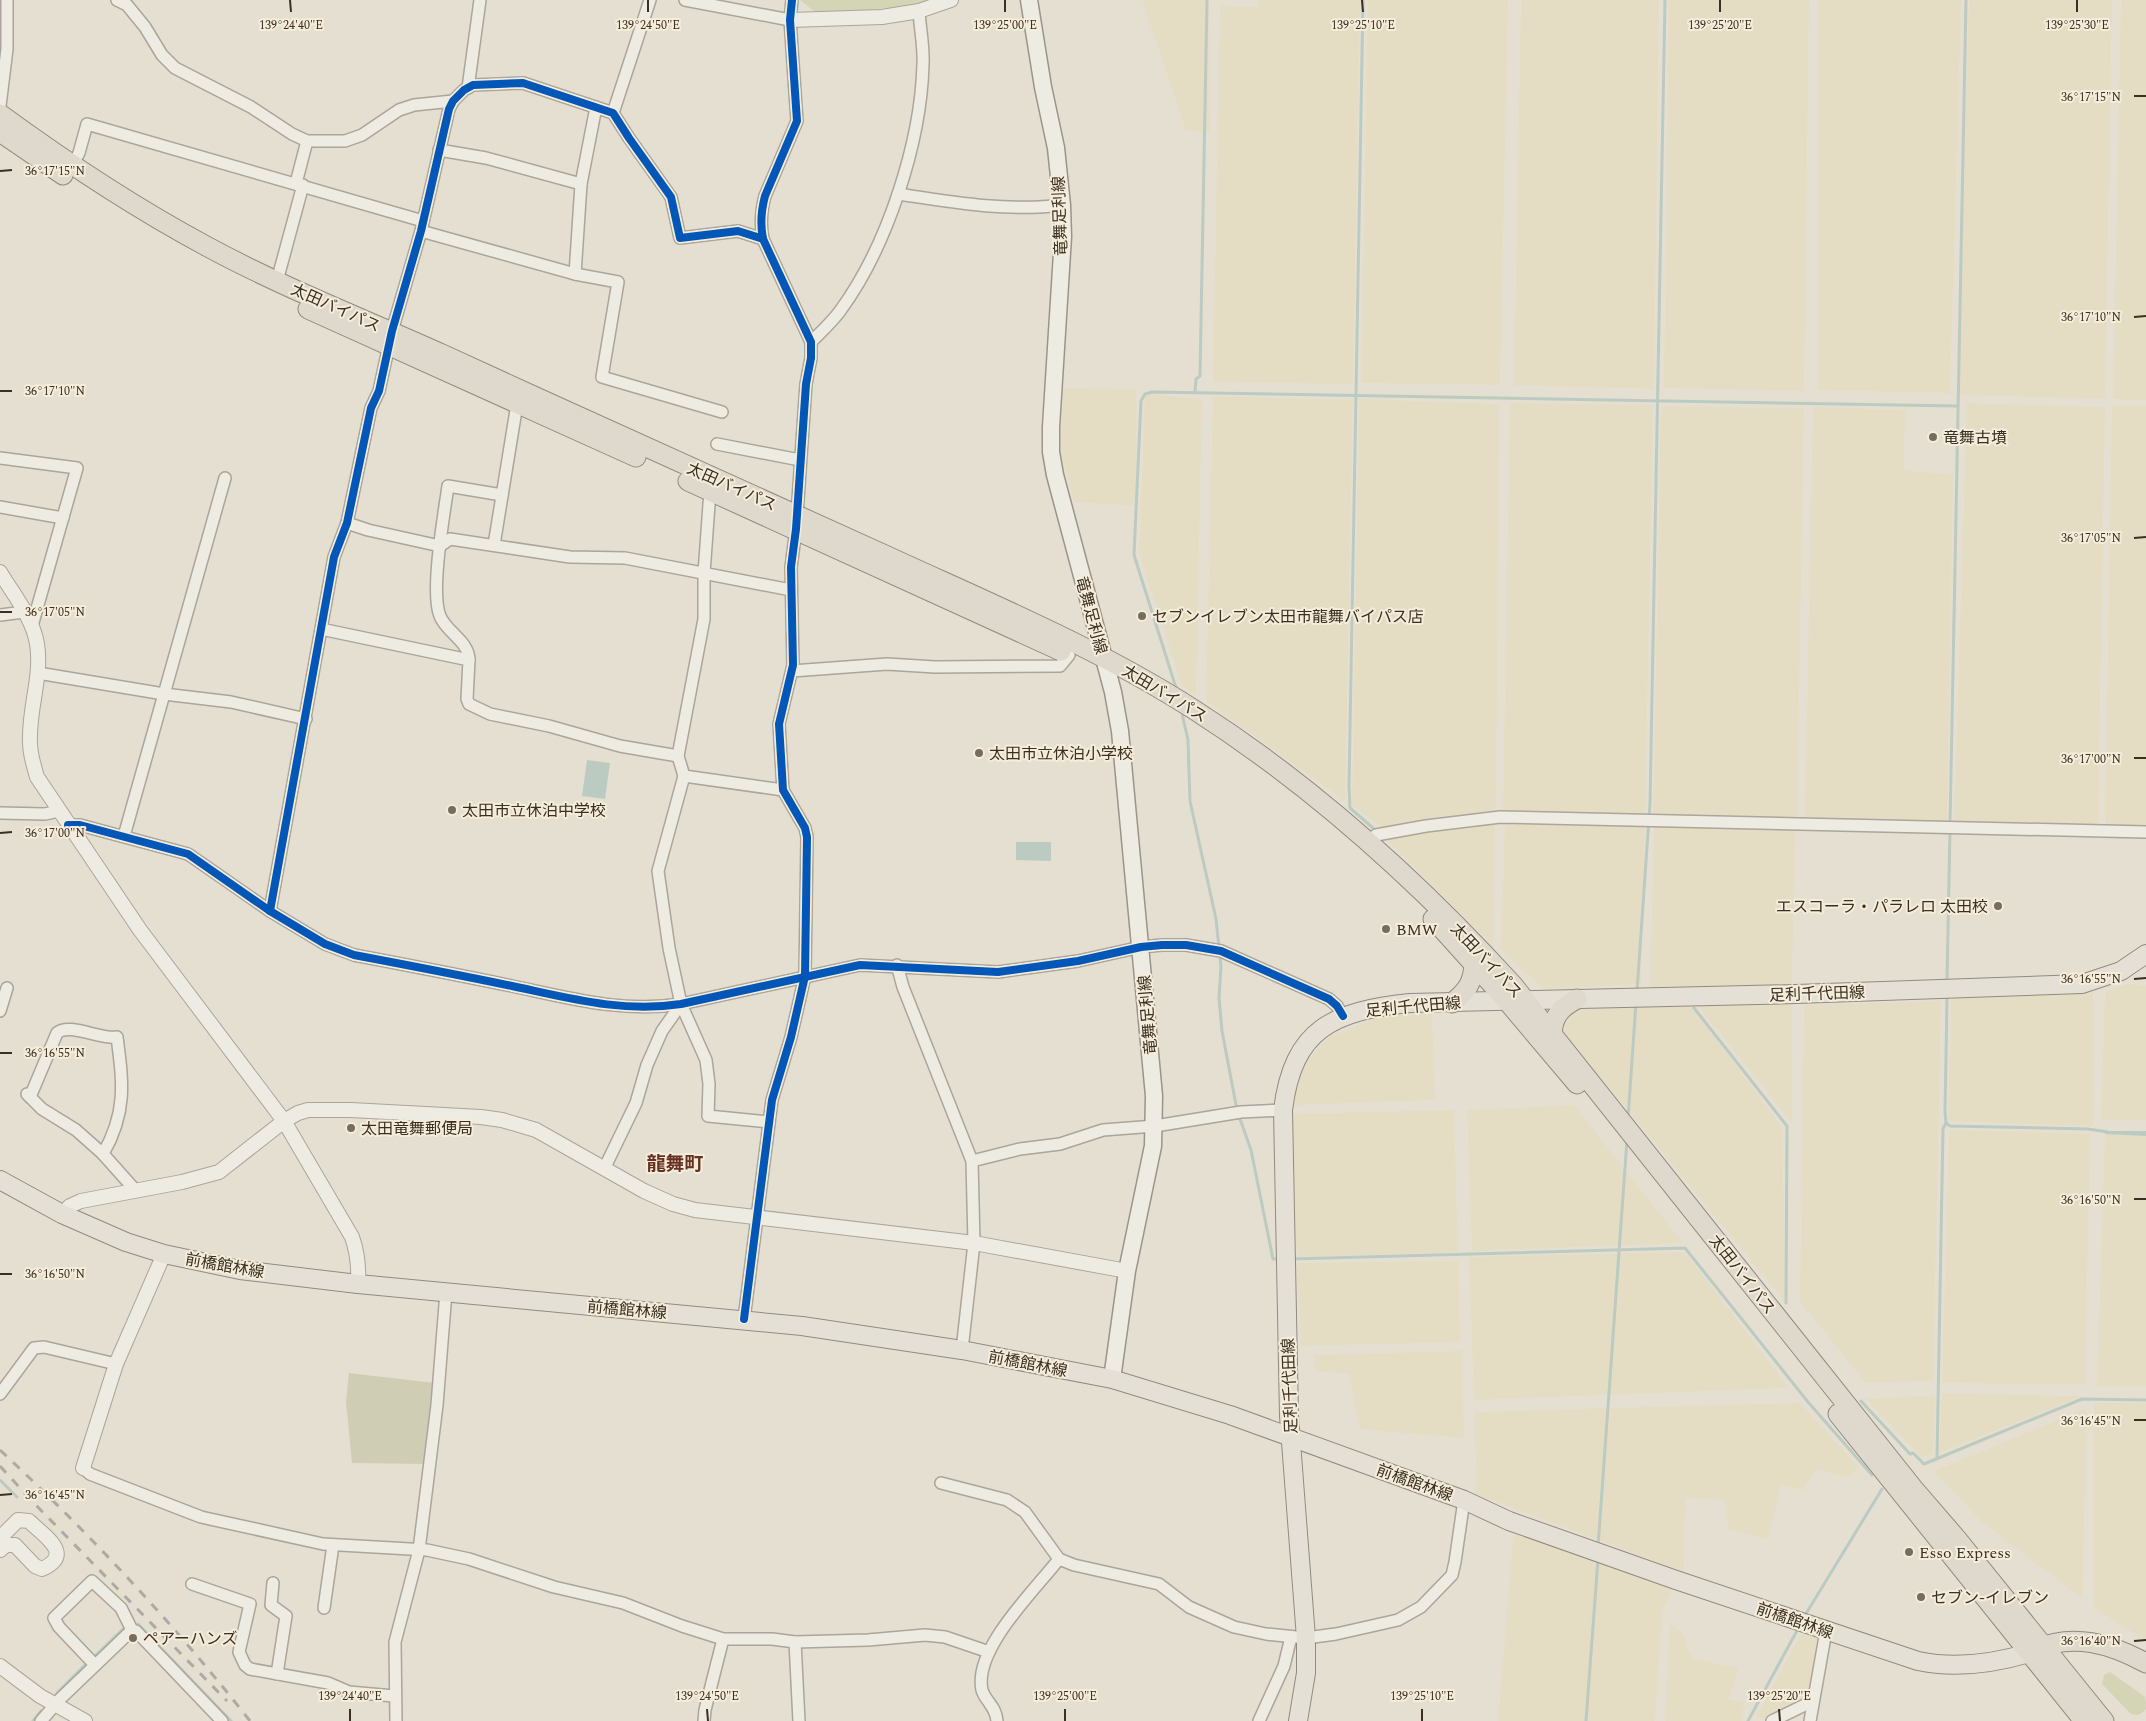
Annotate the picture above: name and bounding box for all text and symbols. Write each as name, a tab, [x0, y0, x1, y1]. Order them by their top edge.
text: 139°24'40"E	[259, 16, 323, 35]
text: 139°24'50"E	[616, 16, 680, 35]
text: 139°25'00"E	[973, 16, 1037, 35]
text: 139°25'10"E	[1331, 16, 1395, 35]
text: 139°25'20"E	[1688, 16, 1752, 35]
text: 139°25'30"E	[2045, 16, 2109, 35]
text: 36°17'15"N	[2061, 88, 2121, 107]
text: 36°17'15"N	[25, 162, 85, 181]
street label: 竜舞足利線	[1047, 176, 1073, 256]
street label: 太田バイパス	[287, 277, 384, 338]
text: 36°17'10"N	[2061, 308, 2121, 327]
text: 36°17'10"N	[25, 382, 85, 401]
place label: 竜舞古墳	[1943, 426, 2007, 450]
marker: 竜舞古墳	[1927, 431, 1939, 443]
street label: 太田バイパス	[683, 456, 780, 517]
text: 36°17'05"N	[2061, 529, 2121, 548]
street label: 竜舞足利線	[1069, 574, 1113, 657]
text: 36°17'05"N	[25, 603, 85, 622]
place label: セブンイレブン太田市龍舞バイパス店	[1152, 605, 1424, 629]
marker: セブンイレブン太田市龍舞バイパス店	[1136, 610, 1148, 622]
street label: 太田バイパス	[1117, 659, 1212, 729]
place label: 太田市立休泊小学校	[989, 742, 1133, 766]
marker: 太田市立休泊小学校	[973, 747, 985, 759]
text: 36°17'00"N	[2061, 750, 2121, 769]
place label: 太田市立休泊中学校	[462, 799, 606, 823]
marker: 太田市立休泊中学校	[446, 804, 458, 816]
text: 36°17'00"N	[25, 824, 85, 843]
place label: エスコーラ・パラレロ 太田校	[1776, 895, 1988, 919]
marker: エスコーラ・パラレロ 太田校	[1992, 900, 2004, 912]
place label: BMW	[1396, 918, 1438, 942]
street label: 太田バイパス	[1445, 918, 1528, 1004]
marker: BMW	[1380, 923, 1392, 935]
text: 36°16'55"N	[2061, 970, 2121, 989]
street label: 竜舞足利線	[1133, 974, 1163, 1056]
street label: 足利千代田線	[1769, 980, 1865, 1008]
street label: 足利千代田線	[1364, 991, 1462, 1023]
text: 36°16'55"N	[25, 1044, 85, 1063]
place label: 太田竜舞郵便局	[361, 1117, 473, 1141]
marker: 太田竜舞郵便局	[345, 1122, 357, 1134]
district label: 龍舞町	[646, 1150, 704, 1179]
text: 36°16'50"N	[2061, 1191, 2121, 1210]
street label: 太田バイパス	[1703, 1230, 1781, 1320]
street label: 前橋館林線	[183, 1247, 266, 1285]
text: 36°16'50"N	[25, 1265, 85, 1284]
street label: 前橋館林線	[586, 1295, 668, 1325]
street label: 足利千代田線	[1276, 1338, 1304, 1434]
street label: 前橋館林線	[986, 1345, 1069, 1383]
text: 36°16'45"N	[2061, 1412, 2121, 1431]
street label: 前橋館林線	[1373, 1458, 1456, 1508]
text: 36°16'45"N	[25, 1486, 85, 1505]
place label: Esso Express	[1919, 1541, 2011, 1565]
marker: Esso Express	[1903, 1546, 1915, 1558]
place label: セブン-イレブン	[1931, 1586, 2049, 1610]
marker: セブン-イレブン	[1915, 1591, 1927, 1603]
street label: 前橋館林線	[1753, 1597, 1836, 1645]
place label: ペアーハンズ	[143, 1627, 237, 1651]
marker: ペアーハンズ	[127, 1632, 139, 1644]
text: 36°16'40"N	[2061, 1632, 2121, 1651]
text: 139°24'40"E	[318, 1687, 382, 1706]
text: 139°24'50"E	[675, 1687, 739, 1706]
text: 139°25'00"E	[1033, 1687, 1097, 1706]
text: 139°25'10"E	[1390, 1687, 1454, 1706]
text: 139°25'20"E	[1747, 1687, 1811, 1706]

